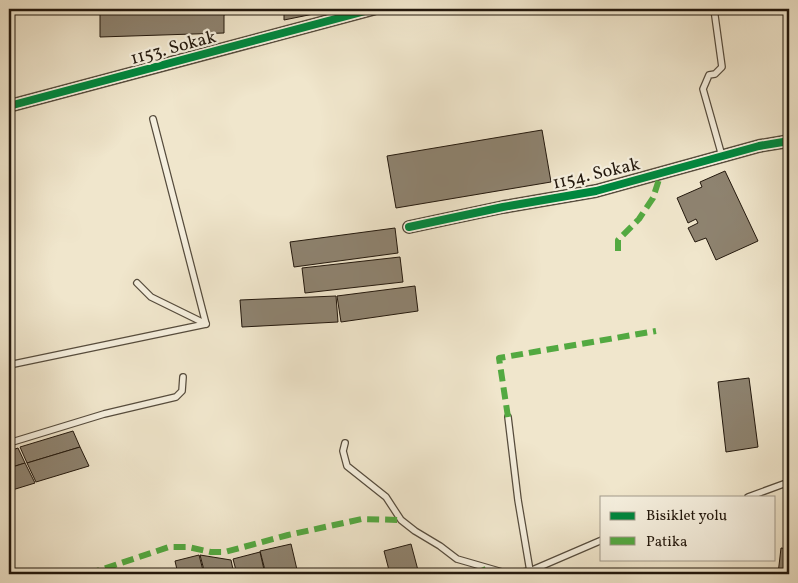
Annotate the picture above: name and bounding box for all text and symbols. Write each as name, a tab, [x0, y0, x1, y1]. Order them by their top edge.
street label: 1153. Sokak	[128, 25, 219, 72]
street label: 1154. Sokak	[550, 152, 643, 197]
legend	[600, 496, 776, 560]
text: Bisiklet yolu	[646, 506, 727, 527]
text: Patika	[646, 532, 687, 553]

